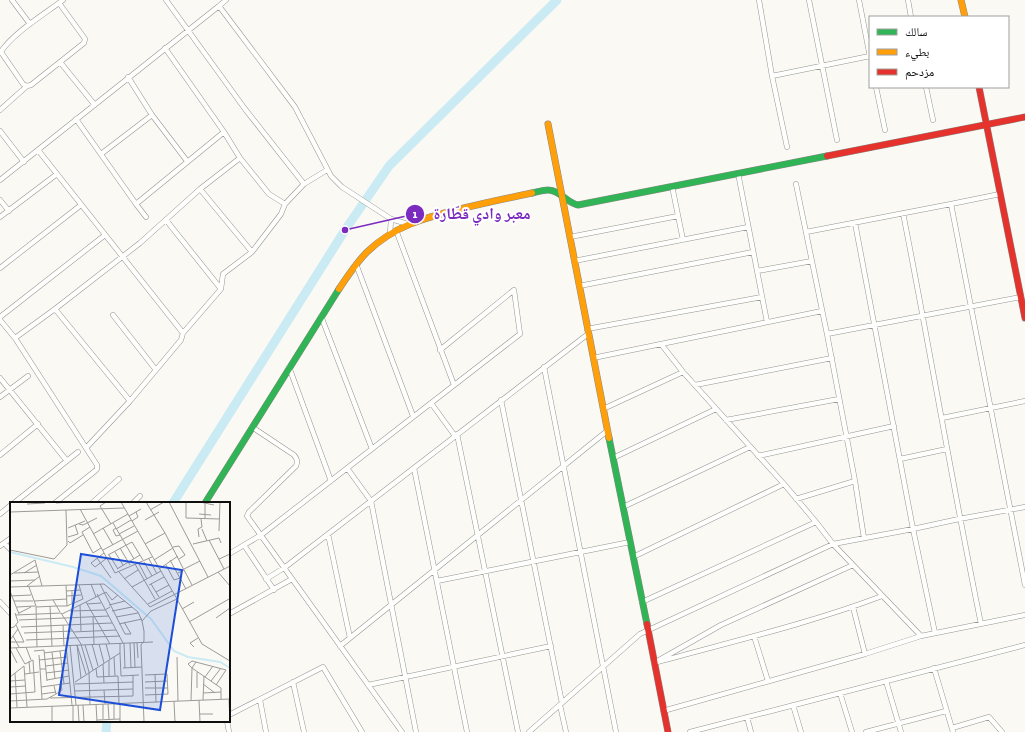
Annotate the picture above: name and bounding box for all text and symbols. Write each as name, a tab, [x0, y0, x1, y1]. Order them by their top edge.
legend	[869, 16, 1009, 88]
text: سالك	[905, 25, 927, 39]
text: بطيء	[905, 45, 929, 62]
text: مزدحم	[905, 65, 934, 80]
callout: معبر وادي قطّارة	[405, 200, 538, 228]
text: معبر وادي قطّارة	[434, 204, 530, 226]
text: 1	[413, 207, 418, 221]
inset map	[10, 502, 230, 722]

